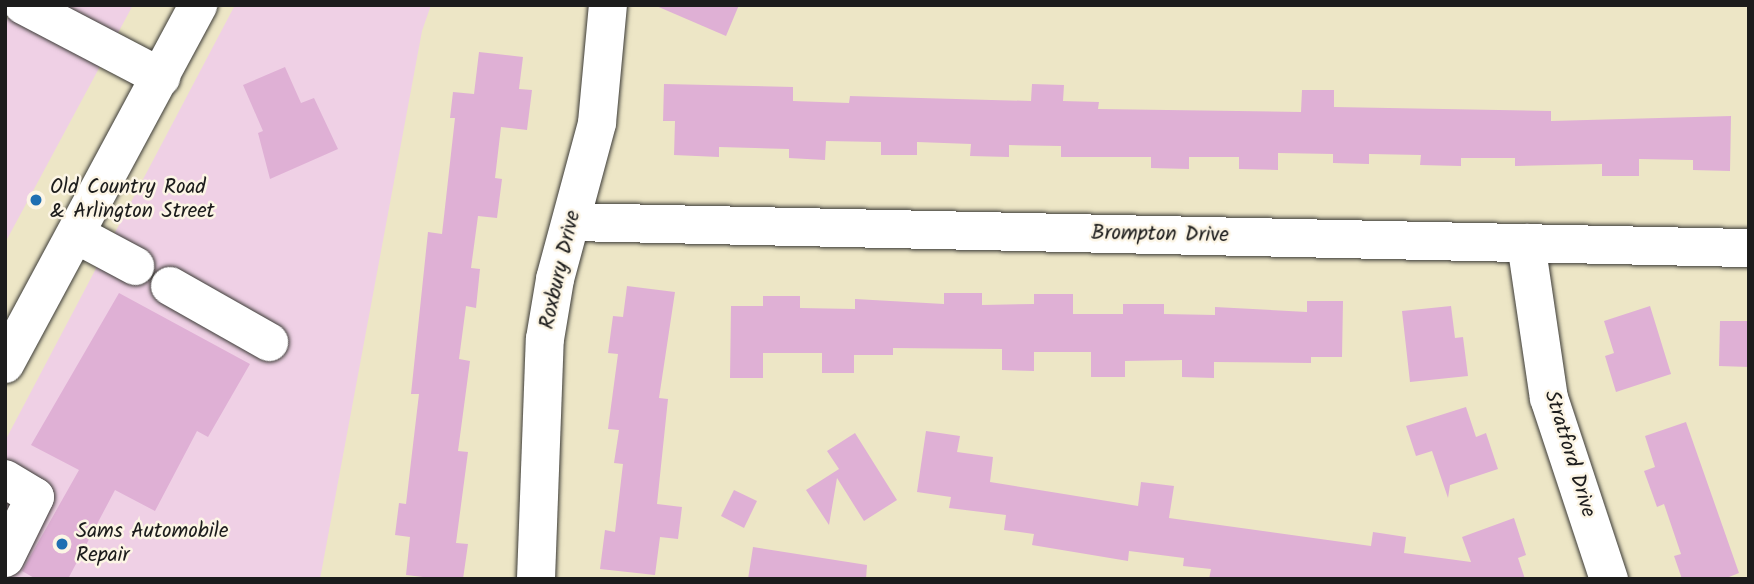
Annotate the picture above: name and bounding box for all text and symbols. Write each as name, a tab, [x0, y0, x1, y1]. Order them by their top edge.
place label: Old Country Road & Arlington Street	[50, 175, 215, 225]
marker: Old Country Road & Arlington Street	[28, 192, 44, 208]
street label: Roxbury Drive	[535, 208, 587, 332]
street label: Brompton Drive	[1091, 221, 1229, 249]
street label: Stratford Drive	[1538, 388, 1600, 520]
place label: Sams Automobile Repair	[76, 519, 228, 569]
marker: Sams Automobile Repair	[54, 536, 70, 552]

